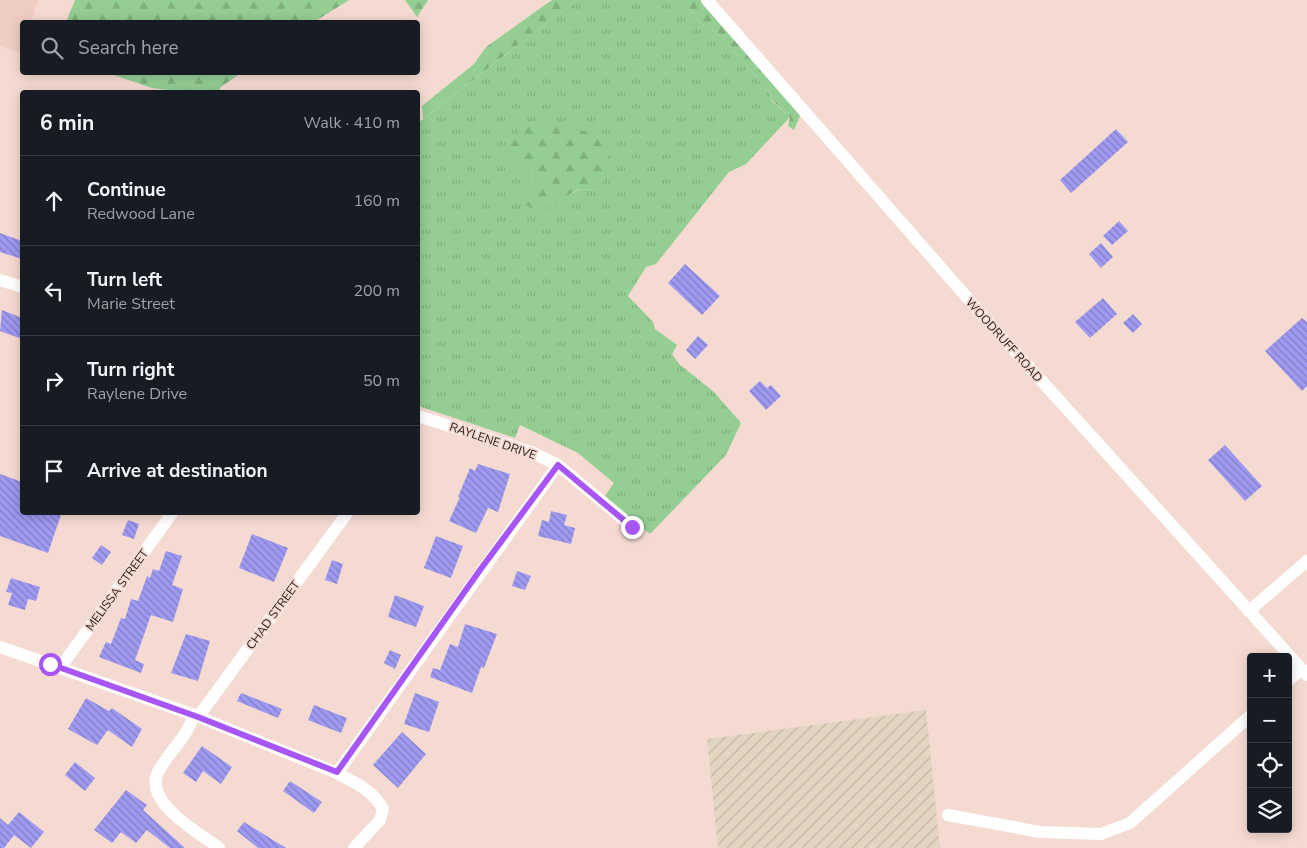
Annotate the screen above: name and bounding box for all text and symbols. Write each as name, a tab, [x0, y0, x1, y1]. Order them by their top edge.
search box	[20, 20, 420, 75]
icon: search	[38, 34, 66, 62]
text: Search here	[78, 35, 179, 61]
text: 6 min	[40, 109, 94, 137]
text: Walk · 410 m	[304, 112, 400, 134]
text: Continue	[87, 177, 166, 203]
icon: ahead	[40, 187, 68, 215]
text: 160 m	[353, 190, 400, 212]
text: Redwood Lane	[87, 203, 195, 225]
text: Turn left	[87, 267, 162, 293]
icon: left	[40, 277, 68, 305]
text: 200 m	[353, 280, 400, 302]
text: Marie Street	[87, 293, 175, 315]
street label: WOODRUFF ROAD	[962, 295, 1046, 386]
text: Turn right	[87, 357, 174, 383]
icon: right	[40, 367, 68, 395]
text: 50 m	[363, 370, 400, 392]
text: Raylene Drive	[87, 383, 187, 405]
street label: RAYLENE DRIVE	[447, 419, 539, 463]
icon: arrive	[40, 457, 68, 485]
text: Arrive at destination	[87, 458, 268, 484]
route end	[621, 516, 644, 539]
street label: MELISSA STREET	[82, 545, 152, 634]
street label: CHAD STREET	[243, 577, 304, 653]
route start	[39, 653, 62, 676]
map controls	[1247, 653, 1292, 833]
button: +	[1247, 653, 1292, 698]
button: −	[1247, 698, 1292, 743]
button: locate	[1247, 743, 1292, 788]
button: layers	[1247, 788, 1292, 833]

